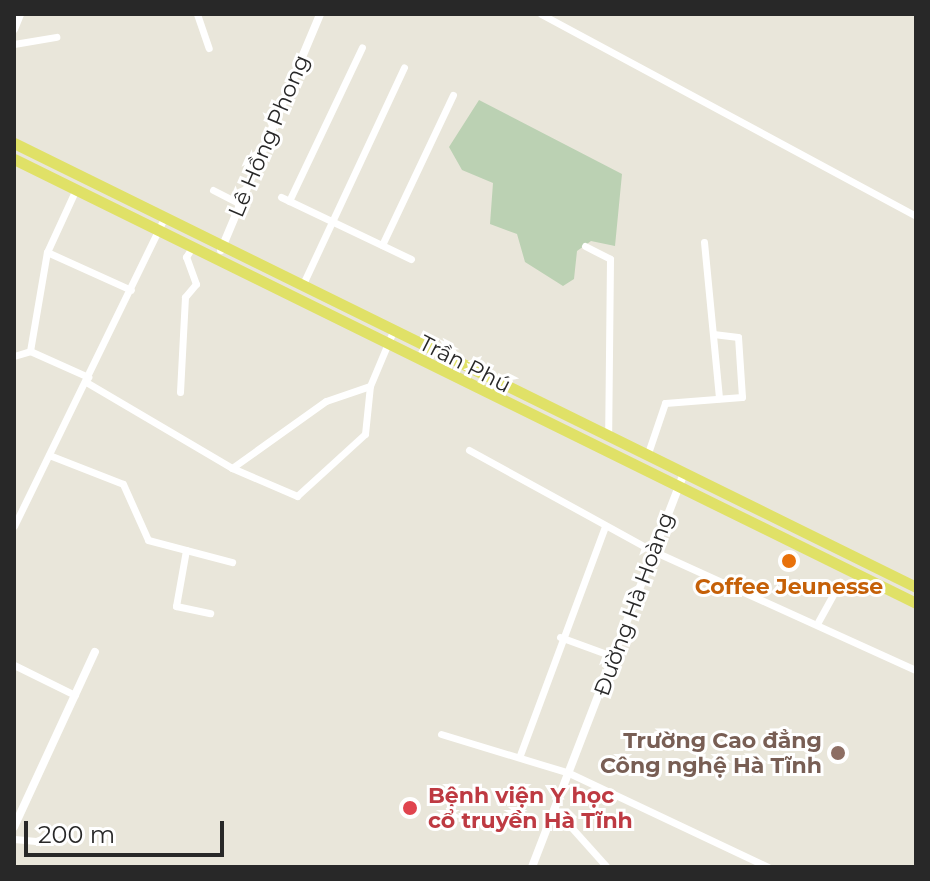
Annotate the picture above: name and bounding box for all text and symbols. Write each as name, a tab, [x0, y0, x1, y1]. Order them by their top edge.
street label: Lê Hồng Phong	[223, 51, 315, 221]
street label: Trần Phú	[415, 330, 515, 398]
street label: Đường Hà Hoàng	[589, 509, 679, 699]
marker: Coffee Jeunesse	[780, 552, 798, 570]
place label: Coffee Jeunesse	[695, 574, 883, 600]
place label: Trường Cao đẳng Công nghệ Hà Tĩnh	[600, 727, 822, 778]
marker: Trường Cao đẳng Công nghệ Hà Tĩnh	[829, 744, 847, 762]
place label: Bệnh viện Y học cổ truyền Hà Tĩnh	[428, 782, 633, 834]
marker: Bệnh viện Y học cổ truyền Hà Tĩnh	[399, 797, 421, 819]
scale bar	[28, 805, 228, 855]
text: 200 m	[38, 820, 115, 849]

